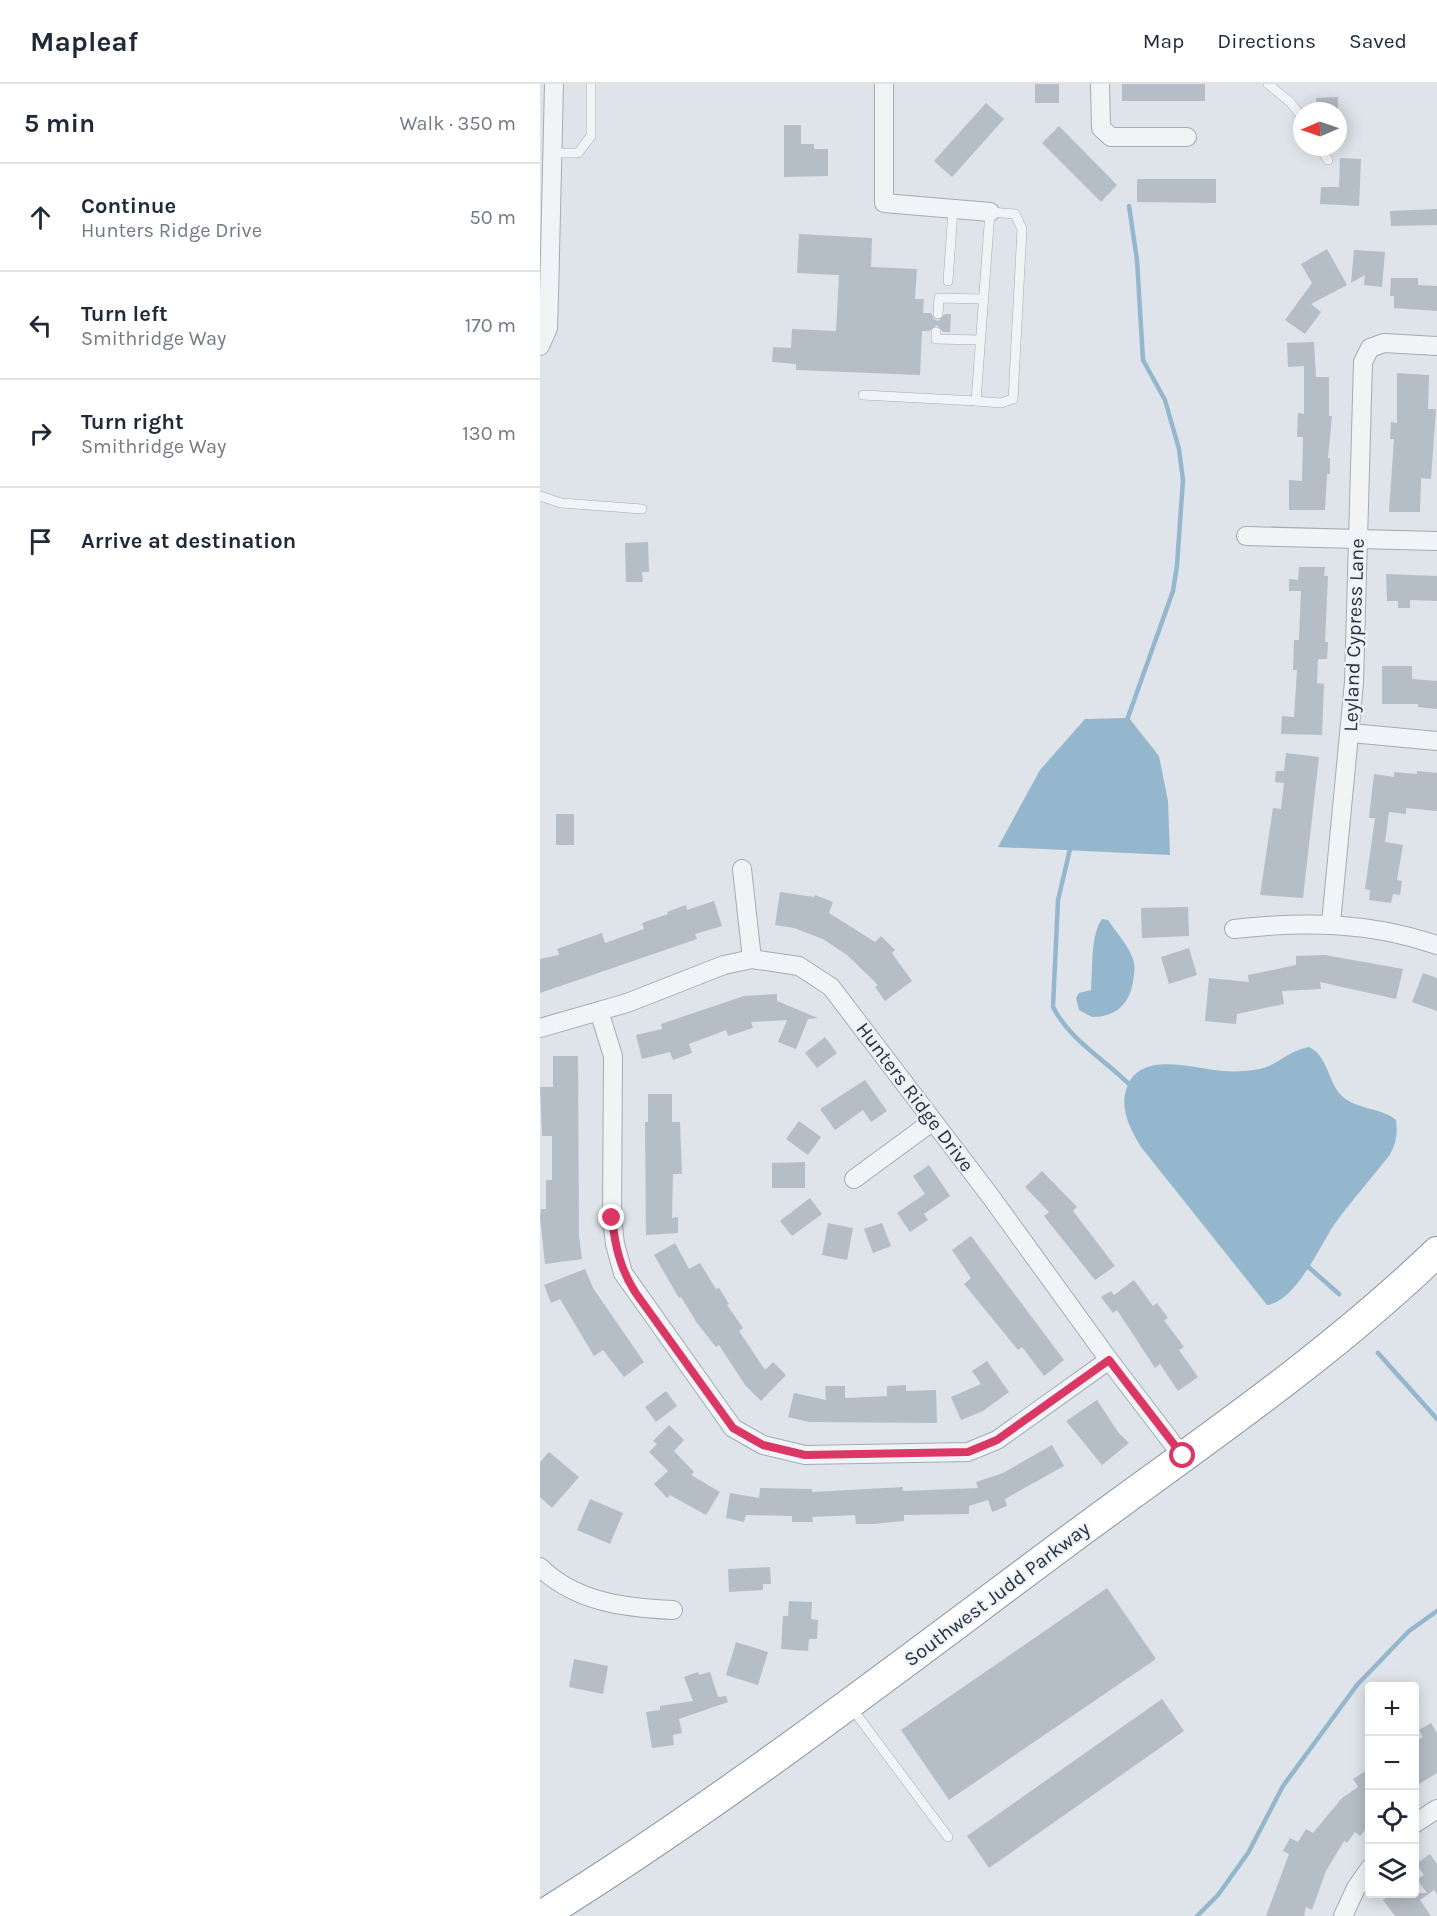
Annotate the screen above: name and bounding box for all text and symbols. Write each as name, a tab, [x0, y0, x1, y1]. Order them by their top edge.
text: Mapleaf	[30, 25, 138, 58]
text: Map	[1143, 29, 1184, 53]
text: Directions	[1217, 29, 1316, 53]
text: Saved	[1349, 29, 1407, 53]
north arrow	[1293, 102, 1347, 156]
text: 5 min	[24, 108, 95, 139]
text: Walk · 350 m	[399, 112, 516, 135]
text: Continue	[81, 193, 176, 219]
icon: ahead	[24, 201, 57, 234]
text: 50 m	[469, 206, 516, 229]
text: Hunters Ridge Drive	[81, 219, 262, 242]
text: Turn left	[81, 301, 168, 327]
icon: left	[24, 309, 57, 342]
text: 170 m	[465, 314, 516, 337]
text: Smithridge Way	[81, 327, 226, 350]
text: Turn right	[81, 409, 184, 435]
icon: right	[24, 417, 57, 450]
text: 130 m	[462, 422, 516, 445]
text: Smithridge Way	[81, 435, 226, 458]
icon: arrive	[24, 525, 57, 558]
text: Arrive at destination	[81, 528, 296, 554]
street label: Leyland Cypress Lane	[1339, 538, 1369, 732]
street label: Hunters Ridge Drive	[851, 1018, 979, 1176]
route end	[598, 1204, 624, 1230]
route start	[1169, 1442, 1195, 1468]
street label: Southwest Judd Parkway	[900, 1517, 1094, 1671]
map controls	[1365, 1682, 1419, 1898]
button: +	[1365, 1682, 1419, 1736]
button: −	[1365, 1736, 1419, 1790]
button: locate	[1365, 1790, 1419, 1844]
button: layers	[1365, 1844, 1419, 1898]

